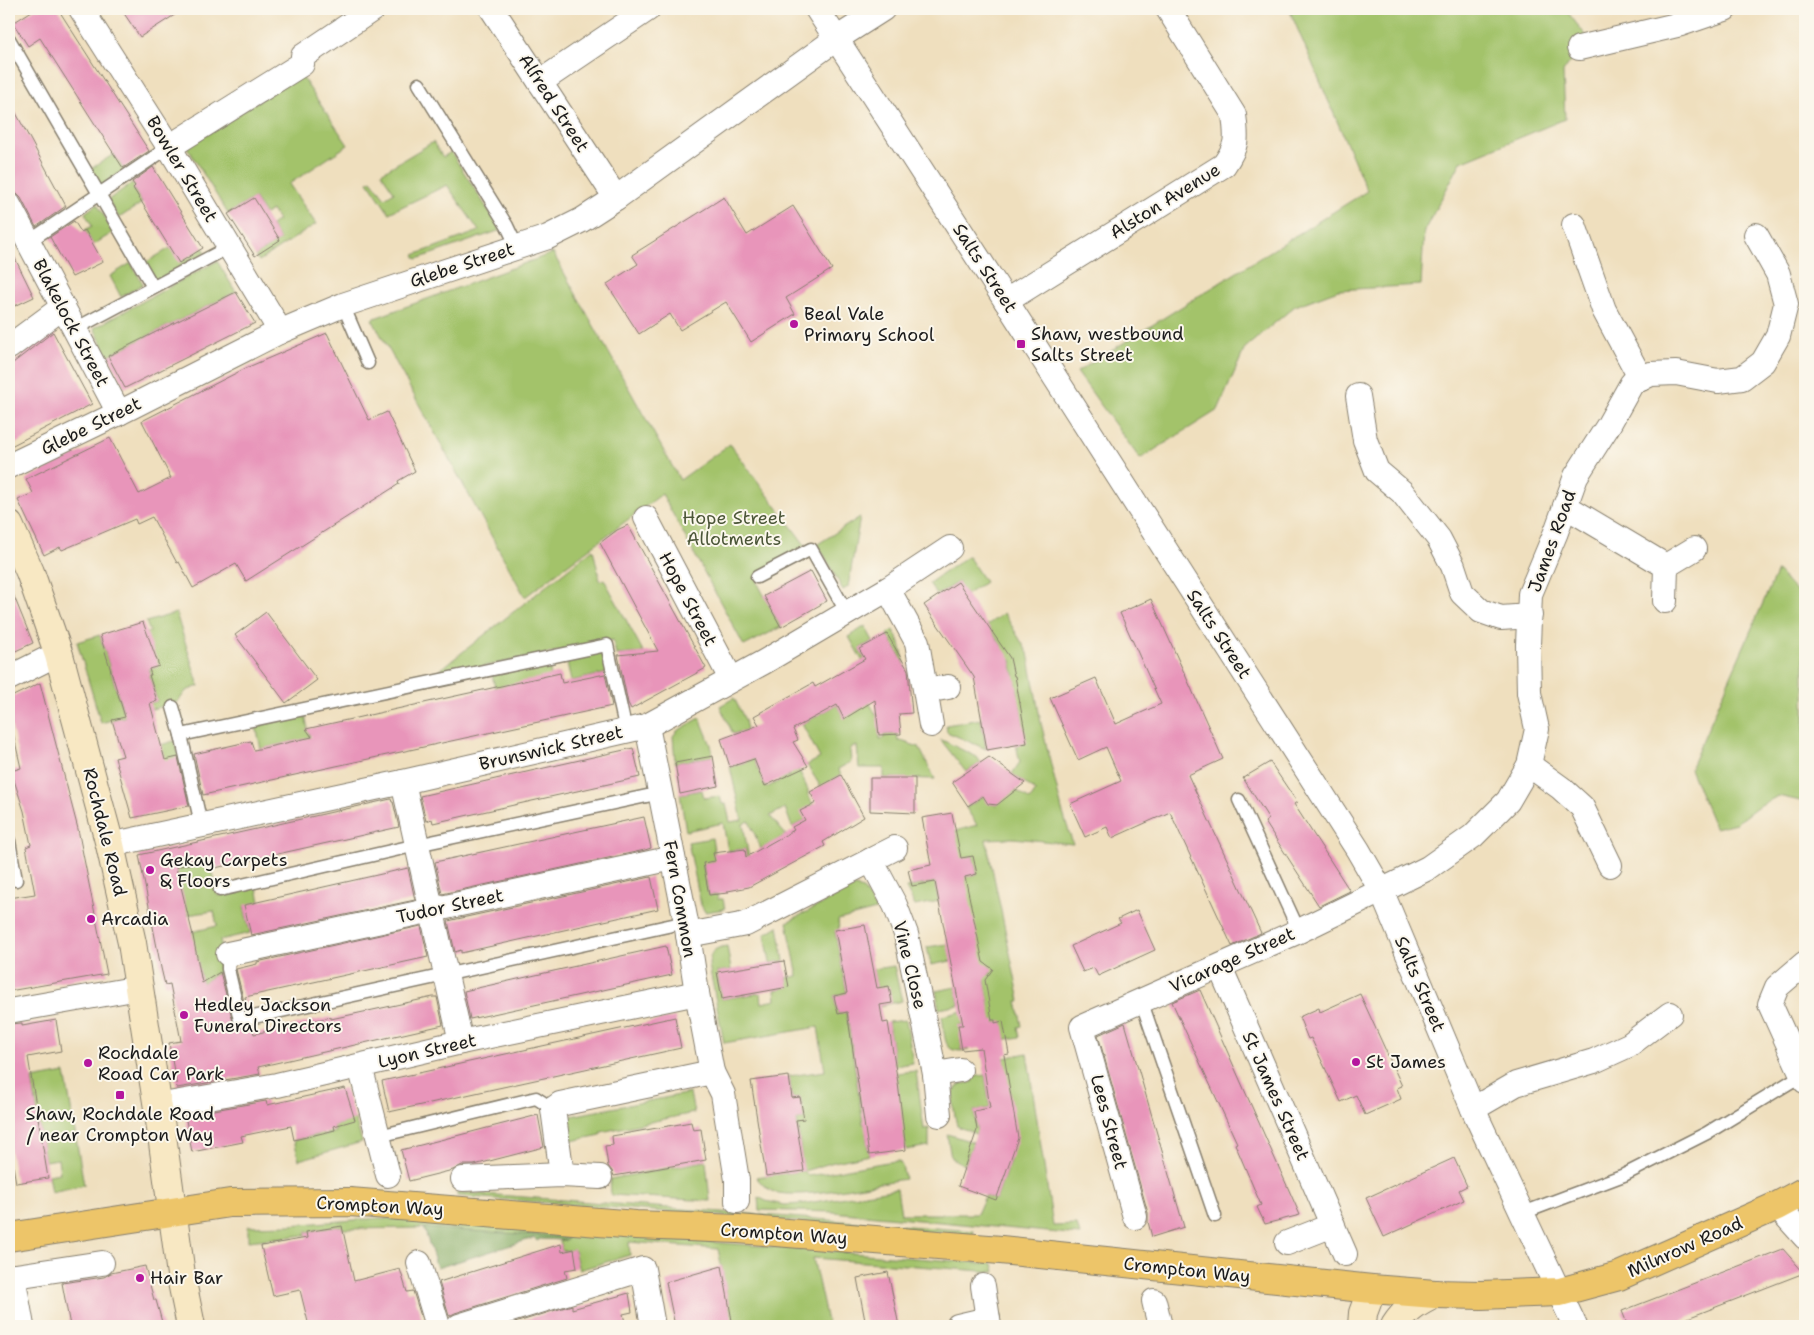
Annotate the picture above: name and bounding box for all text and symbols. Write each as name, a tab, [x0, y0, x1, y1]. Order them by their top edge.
street label: Alfred Street	[513, 49, 595, 157]
street label: Bowler Street	[141, 112, 223, 227]
street label: Alston Avenue	[1105, 157, 1225, 245]
street label: Salts Street	[947, 219, 1023, 317]
street label: Glebe Street	[407, 237, 518, 293]
street label: Blakelock Street	[27, 255, 115, 391]
place label: Beal Vale Primary School	[804, 302, 935, 347]
marker: Beal Vale Primary School	[788, 318, 800, 330]
place label: Shaw, westbound Salts Street	[1031, 322, 1184, 367]
marker: Shaw, westbound Salts Street	[1015, 338, 1027, 350]
street label: Glebe Street	[37, 391, 145, 461]
street label: James Road	[1522, 486, 1582, 596]
park label: Hope Street Allotments	[682, 506, 786, 551]
street label: Hope Street	[653, 548, 723, 650]
street label: Salts Street	[1181, 585, 1257, 683]
street label: Brunswick Street	[477, 720, 625, 776]
street label: Rochdale Road	[77, 765, 133, 899]
street label: Fern Common	[658, 839, 702, 959]
place label: Gekay Carpets & Floors	[160, 848, 288, 893]
marker: Gekay Carpets & Floors	[144, 864, 156, 876]
street label: Tudor Street	[394, 883, 506, 929]
place label: Arcadia	[101, 907, 168, 931]
marker: Arcadia	[85, 913, 97, 925]
street label: Vine Close	[887, 918, 933, 1012]
street label: Vicarage Street	[1165, 922, 1299, 998]
street label: Salts Street	[1389, 932, 1451, 1036]
place label: Hedley Jackson Funeral Directors	[194, 993, 342, 1038]
marker: Hedley Jackson Funeral Directors	[178, 1009, 190, 1021]
street label: Lyon Street	[375, 1028, 479, 1074]
street label: St James Street	[1237, 1028, 1315, 1165]
place label: Rochdale Road Car Park	[98, 1041, 224, 1086]
place label: St James	[1366, 1050, 1446, 1074]
marker: St James	[1350, 1056, 1362, 1068]
marker: Rochdale Road Car Park	[82, 1057, 94, 1069]
street label: Lees Street	[1085, 1072, 1133, 1172]
marker: Shaw, Rochdale Road / near Crompton Way	[114, 1089, 126, 1101]
place label: Shaw, Rochdale Road / near Crompton Way	[26, 1102, 214, 1147]
street label: Crompton Way	[316, 1191, 444, 1221]
street label: Milnrow Road	[1624, 1211, 1746, 1283]
street label: Crompton Way	[720, 1218, 848, 1250]
street label: Crompton Way	[1122, 1251, 1252, 1289]
place label: Hair Bar	[150, 1266, 223, 1290]
marker: Hair Bar	[134, 1272, 146, 1284]

